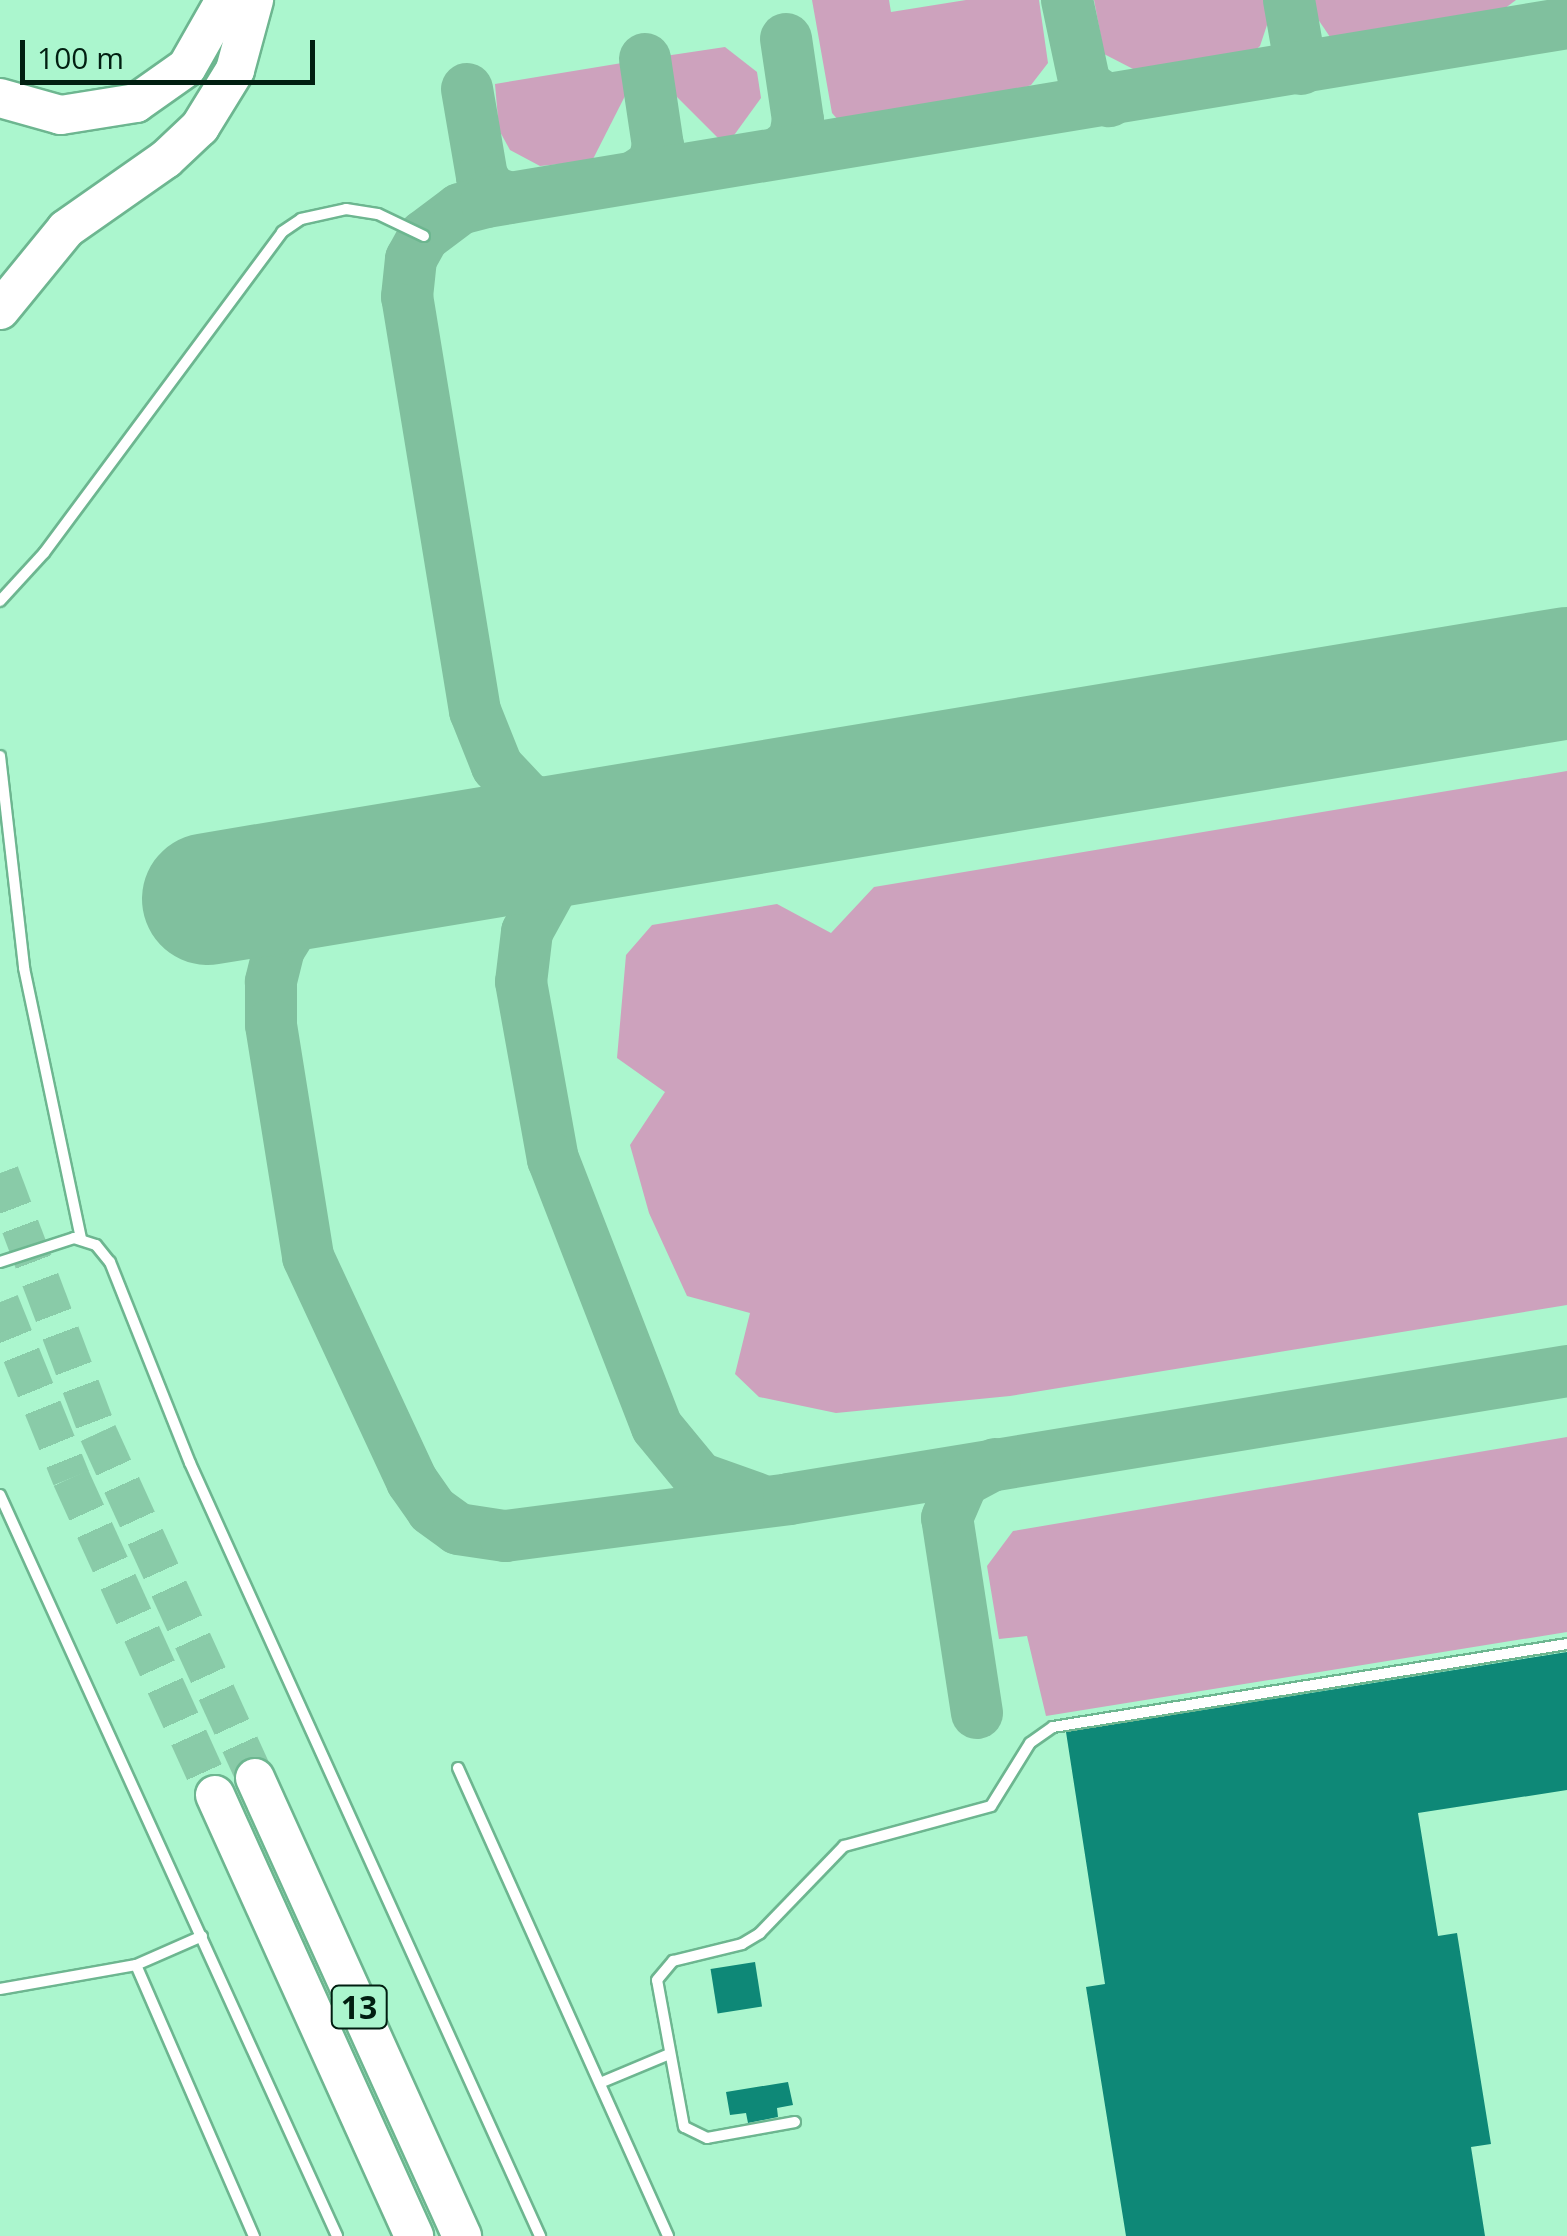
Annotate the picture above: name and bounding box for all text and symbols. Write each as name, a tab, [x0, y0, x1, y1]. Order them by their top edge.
scale bar	[25, 20, 320, 82]
text: 100 m	[37, 37, 124, 78]
road number: 13	[329, 1980, 389, 2034]

